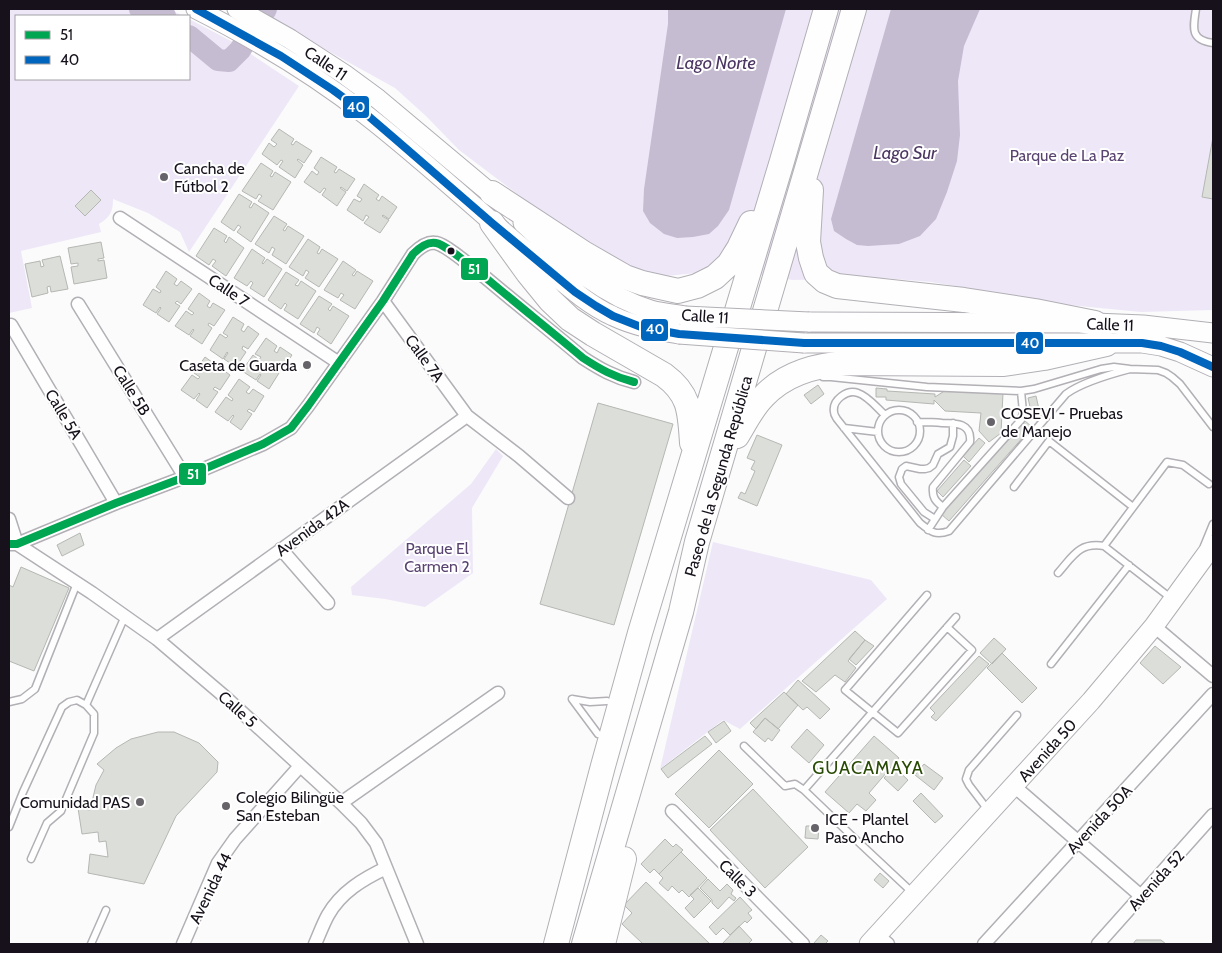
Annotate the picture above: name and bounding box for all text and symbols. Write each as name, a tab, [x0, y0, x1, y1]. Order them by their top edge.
legend	[15, 15, 190, 80]
text: 51	[60, 26, 73, 44]
street label: Calle 11	[301, 42, 351, 84]
text: 40	[60, 51, 79, 69]
water label: Lago Norte	[676, 52, 756, 74]
line badge: 40	[342, 95, 370, 119]
text: 40	[347, 98, 365, 116]
water label: Lago Sur	[873, 142, 938, 164]
park label: Parque de La Paz	[1010, 146, 1125, 165]
place label: Cancha de Fútbol 2	[174, 159, 245, 196]
marker: Cancha de Fútbol 2	[158, 171, 170, 183]
unlabelled marker	[446, 246, 456, 256]
line badge: 51	[460, 257, 489, 281]
text: 51	[468, 260, 480, 278]
street label: Calle 7	[205, 270, 253, 311]
street label: Calle 11	[681, 305, 729, 328]
street label: Calle 11	[1086, 314, 1134, 335]
line badge: 40	[640, 318, 669, 342]
text: 40	[646, 320, 664, 338]
street label: Calle 7A	[401, 331, 448, 386]
line badge: 40	[1015, 331, 1044, 355]
text: 40	[1021, 334, 1039, 352]
place label: Caseta de Guarda	[179, 356, 297, 375]
marker: Caseta de Guarda	[301, 359, 313, 371]
street label: Calle 5B	[109, 362, 154, 419]
street label: Paseo de la Segunda República	[681, 373, 756, 579]
street label: Calle 5A	[41, 386, 86, 443]
place label: COSEVI - Pruebas de Manejo	[1001, 404, 1123, 441]
marker: COSEVI - Pruebas de Manejo	[985, 416, 997, 428]
line badge: 51	[178, 462, 207, 486]
text: 51	[187, 465, 199, 483]
street label: Avenida 42A	[272, 495, 352, 560]
park label: Parque El Carmen 2	[404, 539, 470, 576]
street label: Calle 5	[214, 687, 261, 732]
street label: Avenida 50	[1014, 715, 1080, 786]
district label: GUACAMAYA	[812, 757, 924, 779]
street label: Avenida 50A	[1063, 781, 1136, 858]
place label: Colegio Bilingüe San Esteban	[236, 788, 344, 825]
place label: Comunidad PAS	[20, 793, 130, 812]
marker: Comunidad PAS	[134, 796, 146, 808]
marker: Colegio Bilingüe San Esteban	[220, 800, 232, 812]
place label: ICE - Plantel Paso Ancho	[825, 810, 909, 847]
marker: ICE - Plantel Paso Ancho	[809, 822, 821, 834]
street label: Avenida 52	[1124, 846, 1188, 914]
street label: Avenida 44	[185, 850, 236, 927]
street label: Calle 3	[715, 856, 760, 901]

